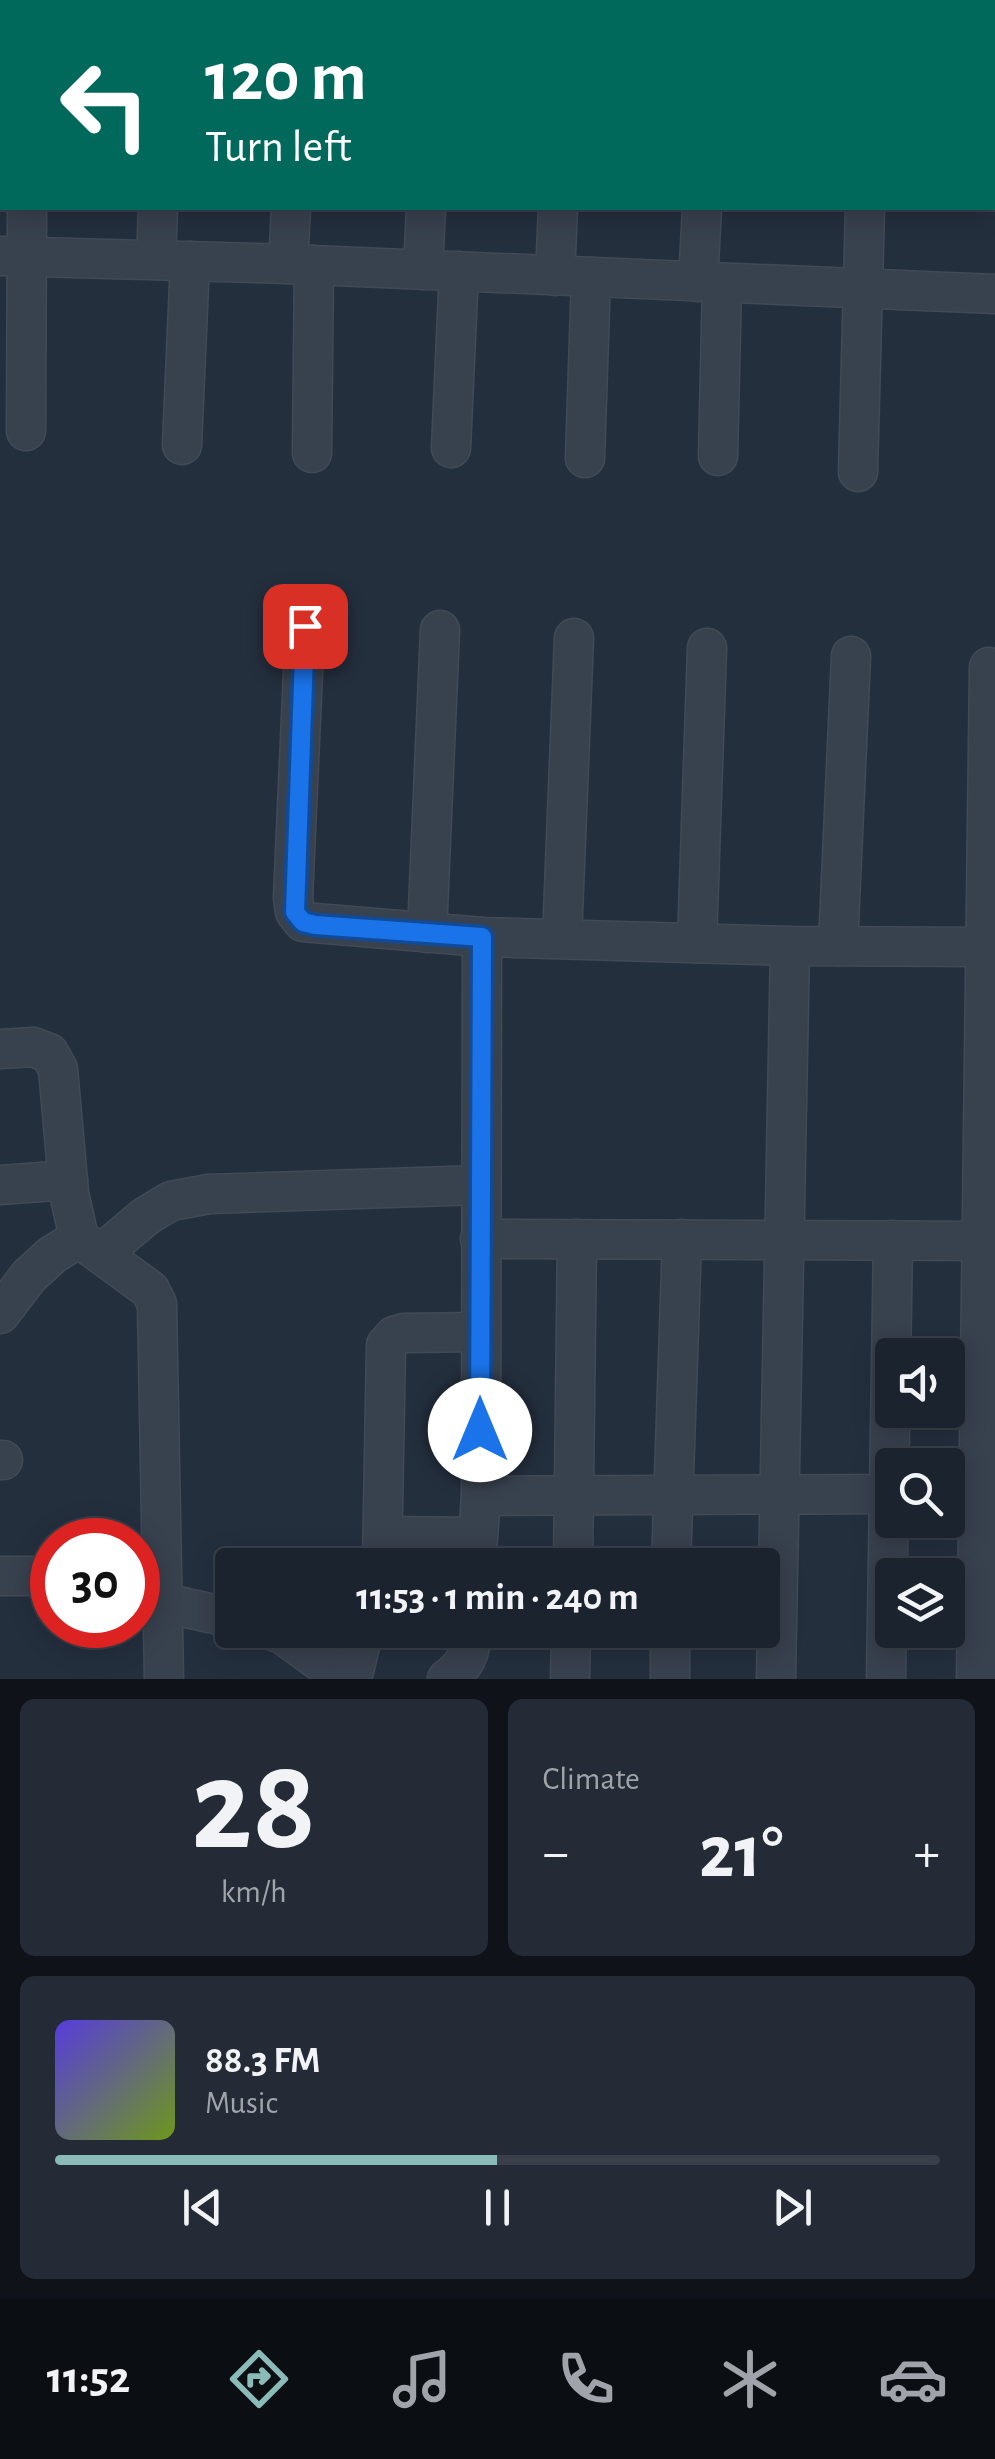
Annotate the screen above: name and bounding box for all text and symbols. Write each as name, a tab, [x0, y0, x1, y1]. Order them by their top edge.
icon: left	[40, 40, 170, 170]
text: 120 m	[205, 43, 367, 113]
text: Turn left	[205, 125, 352, 170]
pin	[263, 584, 348, 669]
icon: arrive	[278, 599, 333, 654]
map controls	[875, 1338, 965, 1648]
button: sound	[875, 1338, 965, 1428]
position arrow	[428, 1378, 532, 1482]
button: search	[875, 1448, 965, 1538]
speed limit sign: 30	[30, 1518, 160, 1648]
button: layers	[875, 1558, 965, 1648]
text: 11:53 · 1 min · 240 m	[356, 1579, 639, 1617]
text: 28	[191, 1743, 316, 1873]
text: Climate	[543, 1763, 640, 1795]
text: 21°	[699, 1816, 783, 1891]
text: −	[543, 1826, 569, 1881]
text: +	[914, 1826, 940, 1881]
text: km/h	[221, 1876, 287, 1908]
text: 88.3 FM	[205, 2042, 321, 2080]
text: Music	[205, 2087, 278, 2119]
icon: previous	[175, 2180, 230, 2235]
icon: pause	[470, 2180, 525, 2235]
icon: next	[765, 2180, 820, 2235]
icon: directions	[224, 2344, 294, 2414]
icon: music	[387, 2344, 457, 2414]
icon: phone	[551, 2344, 621, 2414]
icon: climate	[715, 2344, 785, 2414]
icon: car	[878, 2344, 948, 2414]
text: 11:52	[47, 2356, 130, 2401]

